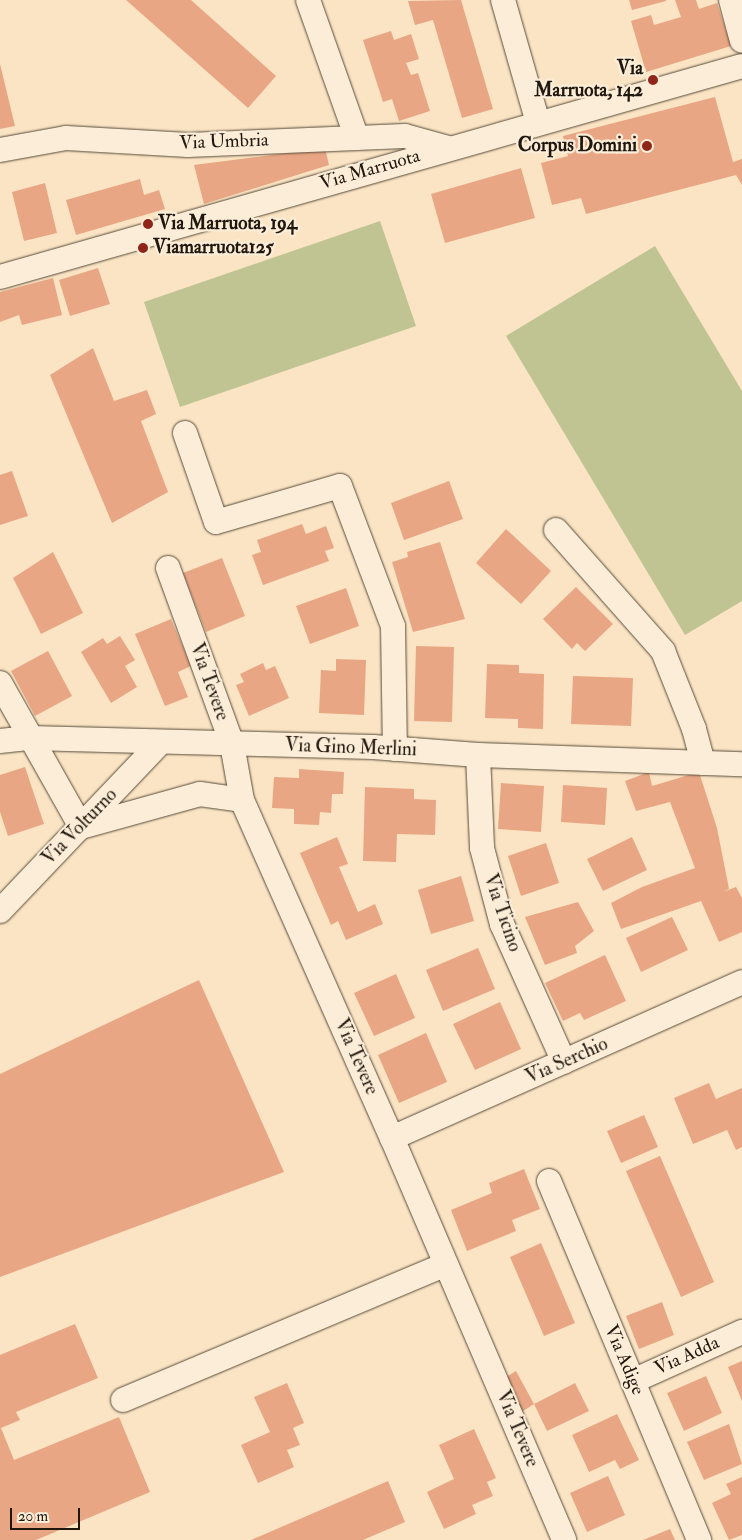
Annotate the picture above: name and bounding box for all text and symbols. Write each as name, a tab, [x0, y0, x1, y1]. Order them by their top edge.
place label: Via Marruota, 142	[534, 58, 643, 102]
marker: Via Marruota, 142	[647, 74, 659, 86]
street label: Via Umbria	[179, 129, 269, 155]
place label: Corpus Domini	[518, 135, 637, 157]
marker: Corpus Domini	[641, 140, 653, 152]
street label: Via Marruota	[317, 145, 423, 195]
place label: Via Marruota, 194	[158, 213, 297, 235]
marker: Via Marruota, 194	[142, 218, 154, 230]
place label: Viamarruota125	[153, 237, 274, 259]
marker: Viamarruota125	[137, 242, 149, 254]
street label: Via Tevere	[184, 640, 234, 724]
street label: Via Gino Merlini	[285, 734, 417, 762]
street label: Via Volturno	[38, 784, 122, 870]
street label: Via Ticino	[478, 871, 526, 955]
street label: Via Tevere	[329, 1015, 383, 1099]
street label: Via Serchio	[522, 1033, 612, 1089]
street label: Via Adige	[599, 1321, 649, 1399]
street label: Via Adda	[651, 1332, 723, 1380]
street label: Via Tevere	[491, 1387, 543, 1471]
scale bar	[12, 1498, 82, 1530]
text: 20 m	[18, 1507, 48, 1526]

